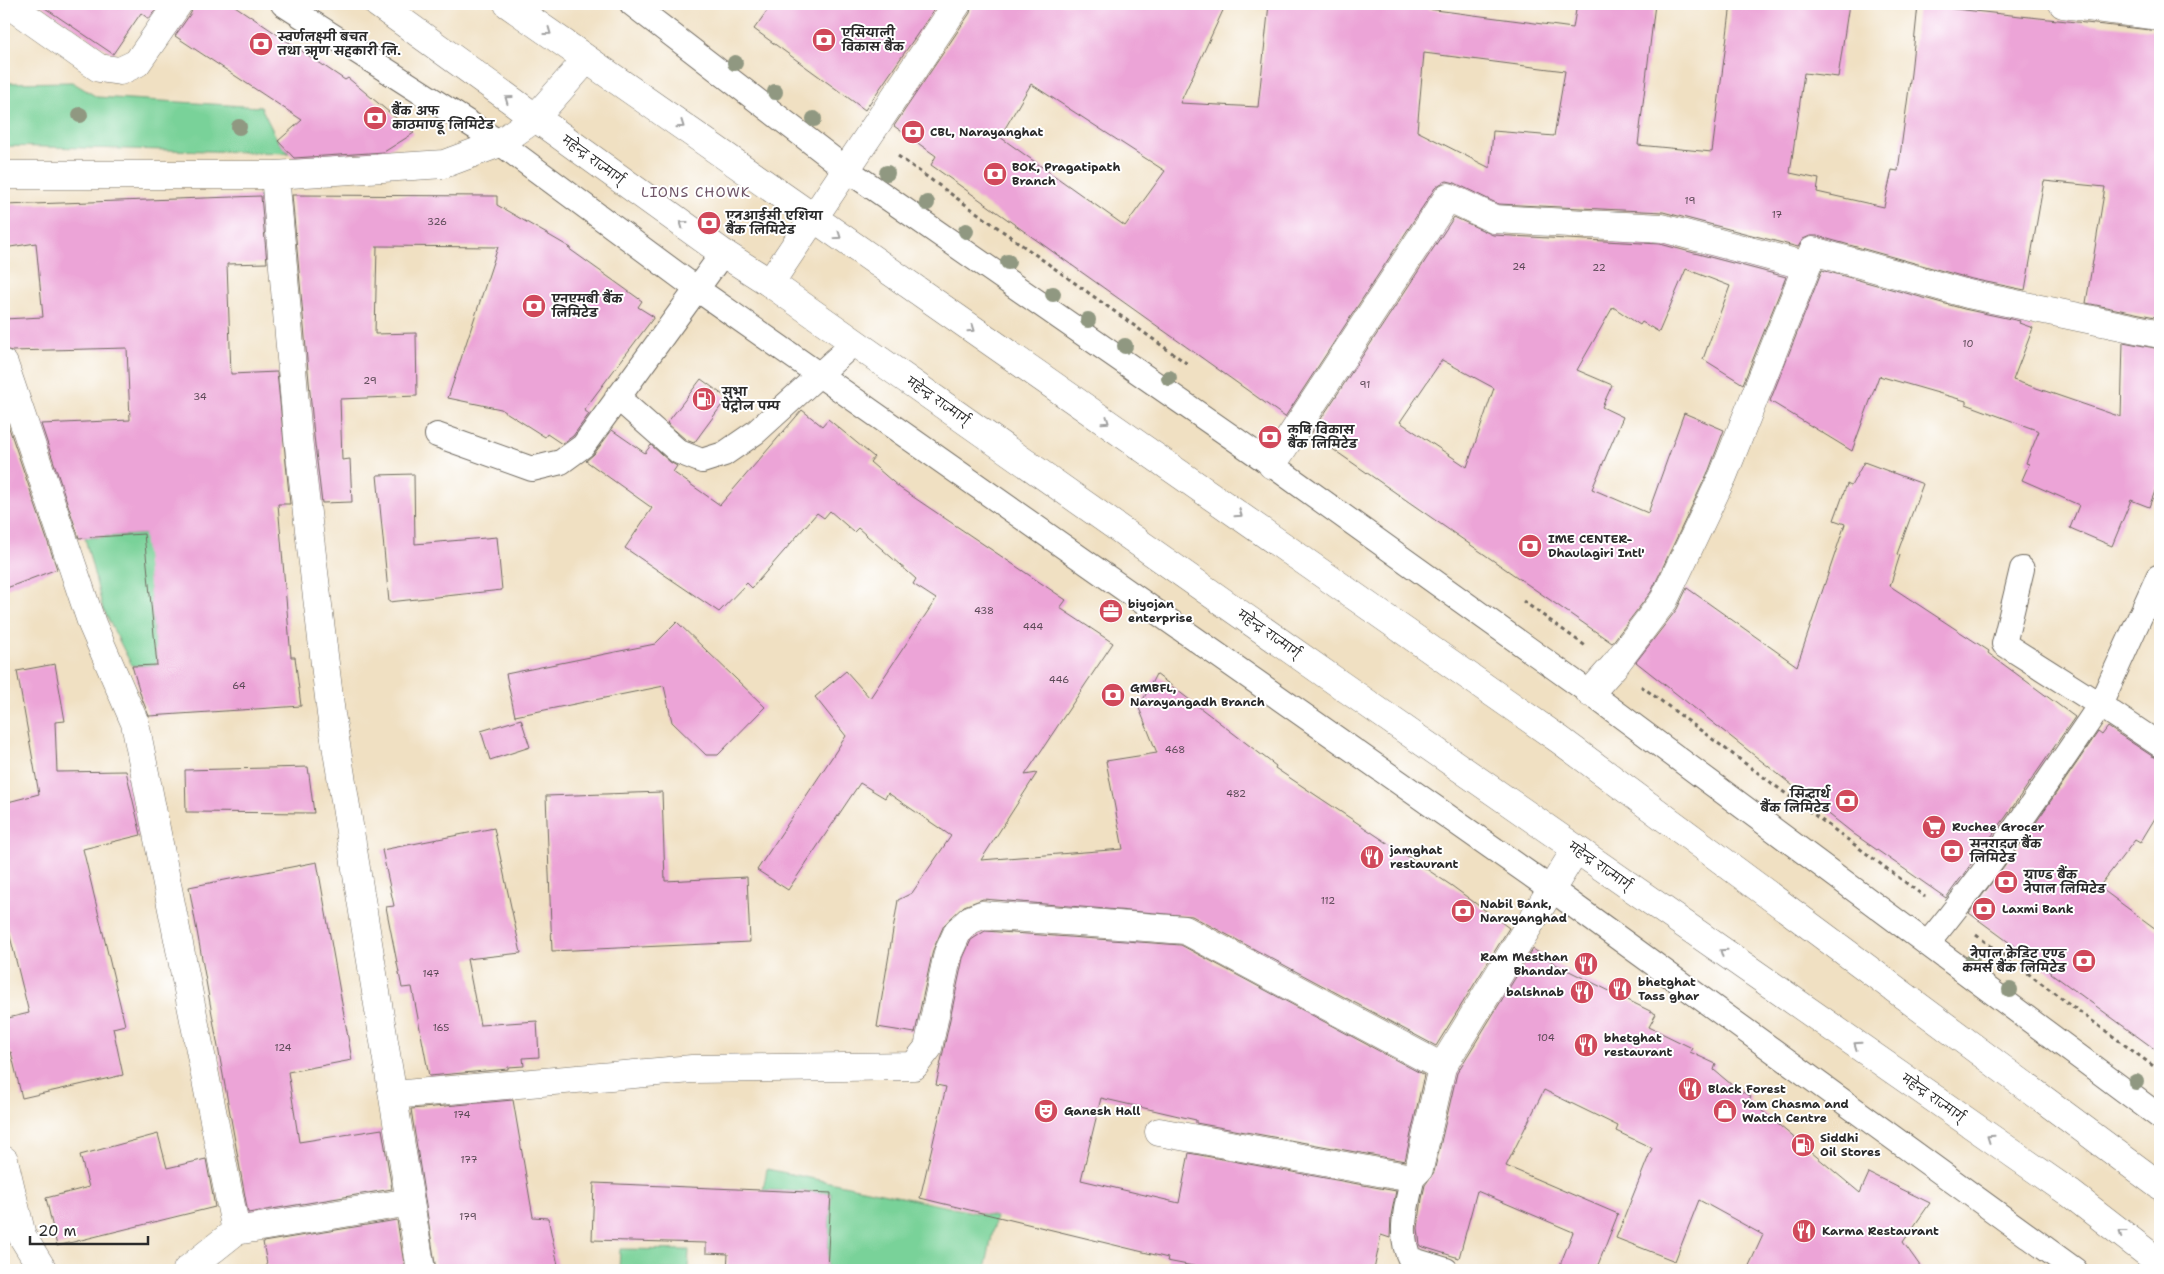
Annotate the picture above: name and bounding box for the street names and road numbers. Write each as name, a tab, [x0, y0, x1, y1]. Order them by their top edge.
street label: महेन्द्र राज्मार्ग्	[557, 129, 630, 189]
street label: महेन्द्र राज्मार्ग्	[902, 370, 975, 430]
street label: महेन्द्र राज्मार्ग्	[1233, 603, 1306, 663]
street label: महेन्द्र राज्मार्ग्	[1564, 835, 1637, 895]
street label: महेन्द्र राज्मार्ग्	[1897, 1067, 1970, 1127]

